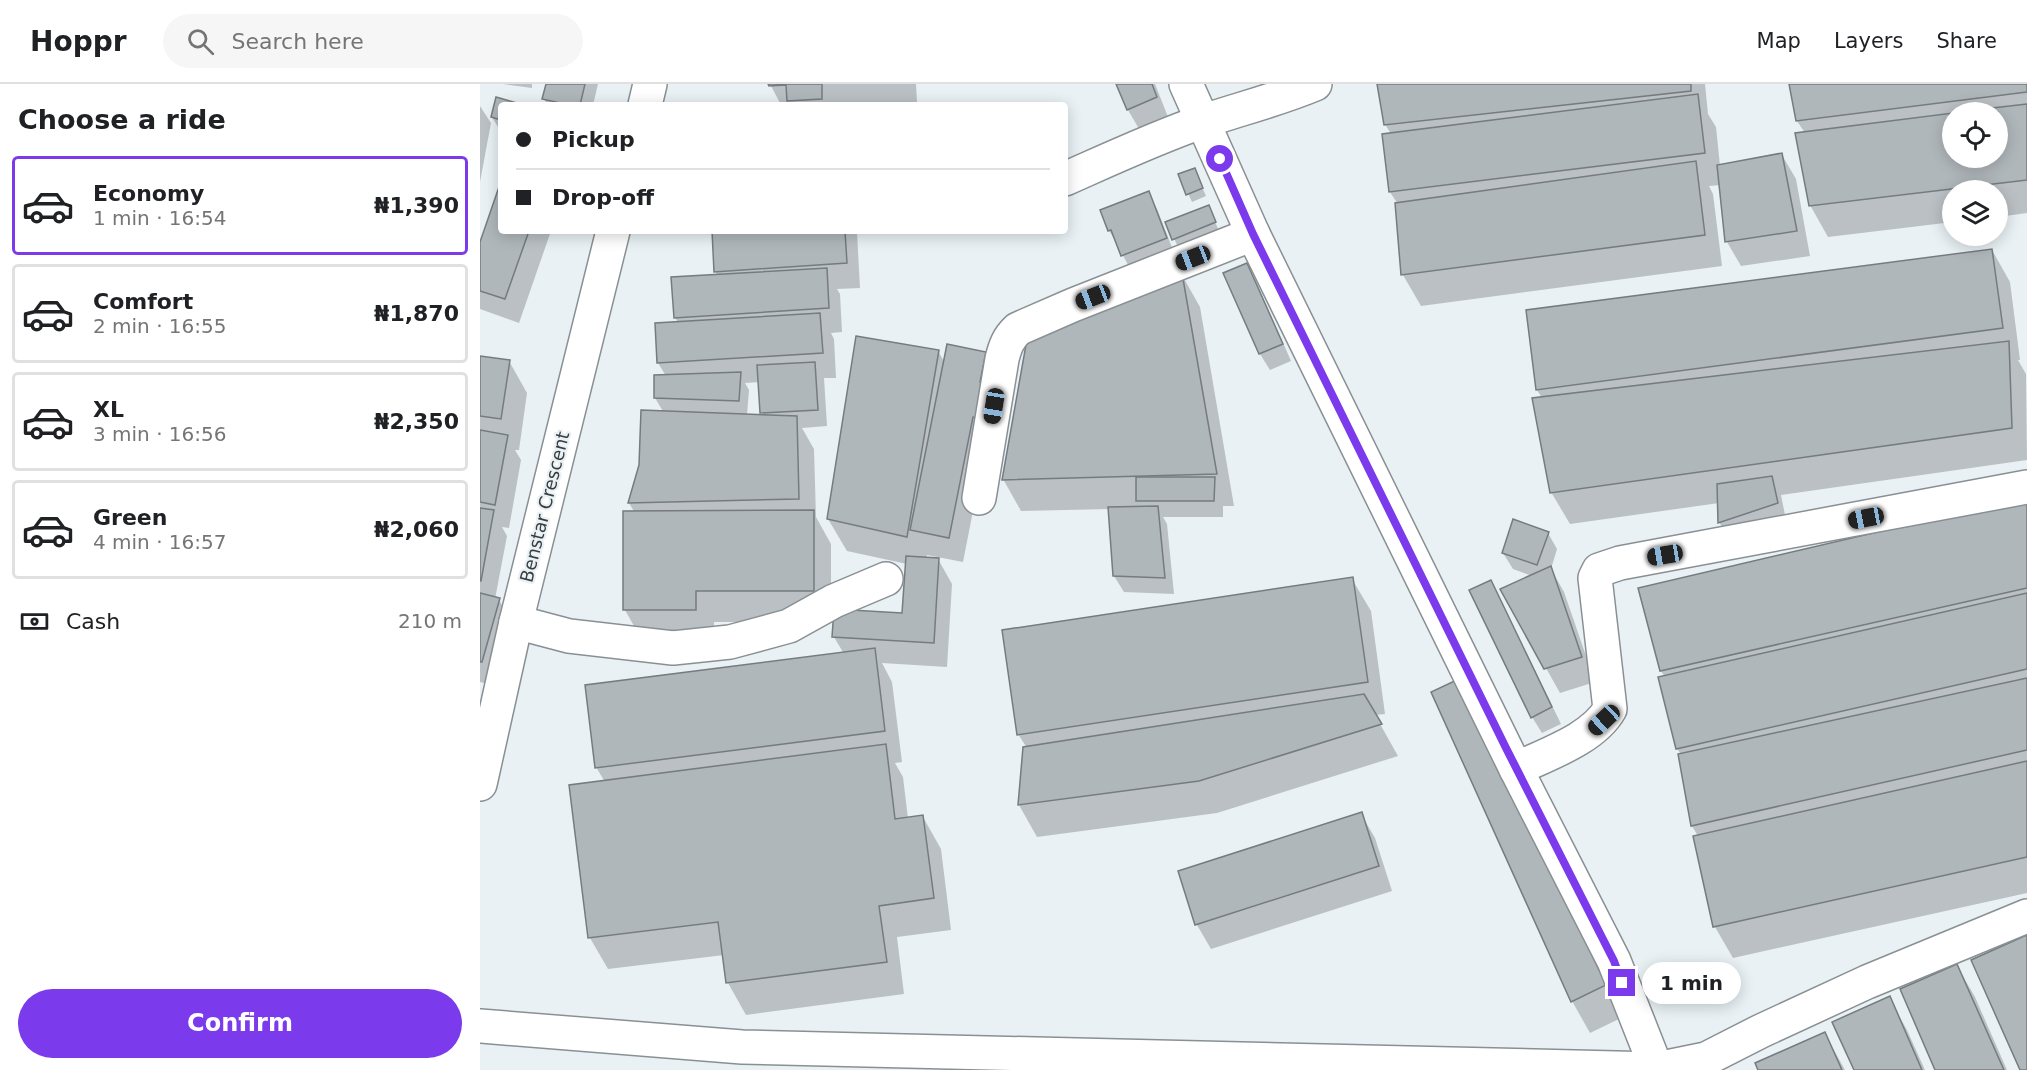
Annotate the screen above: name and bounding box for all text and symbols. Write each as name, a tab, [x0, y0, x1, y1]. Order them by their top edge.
search box	[163, 14, 583, 68]
text: Hoppr	[30, 25, 127, 58]
icon: search	[184, 25, 217, 58]
text: Search here	[232, 29, 364, 54]
text: Map	[1757, 29, 1801, 53]
text: Layers	[1834, 29, 1903, 53]
text: Share	[1936, 29, 1997, 53]
map controls	[1942, 102, 2008, 246]
button: locate	[1942, 102, 2008, 168]
text: Choose a ride	[18, 104, 226, 135]
text: Pickup	[552, 127, 635, 152]
route start	[1206, 145, 1233, 172]
icon: car	[21, 179, 75, 233]
button: layers	[1942, 180, 2008, 246]
text: Economy	[93, 181, 204, 206]
text: Drop-off	[552, 185, 654, 210]
text: ₦1,390	[374, 193, 459, 218]
text: 1 min · 16:54	[93, 206, 227, 230]
car	[1173, 243, 1213, 273]
car	[1073, 282, 1113, 312]
icon: car	[21, 287, 75, 341]
text: Comfort	[93, 289, 193, 314]
text: ₦1,870	[374, 301, 459, 326]
text: 2 min · 16:55	[93, 314, 227, 338]
car	[982, 387, 1006, 425]
icon: car	[21, 395, 75, 449]
text: XL	[93, 397, 124, 422]
text: ₦2,350	[374, 409, 459, 434]
text: 3 min · 16:56	[93, 422, 227, 446]
street label: Benstar Crescent	[516, 429, 573, 585]
icon: car	[21, 503, 75, 557]
text: Green	[93, 505, 167, 530]
car	[1847, 506, 1885, 530]
text: ₦2,060	[374, 517, 459, 542]
text: 4 min · 16:57	[93, 530, 227, 554]
car	[1646, 543, 1684, 567]
icon: cash	[18, 605, 51, 638]
text: Cash	[66, 609, 120, 634]
text: 210 m	[398, 609, 462, 633]
car	[1585, 701, 1623, 739]
callout: 1 min	[1643, 962, 1742, 1004]
route end	[1608, 969, 1635, 996]
text: 1 min	[1660, 971, 1723, 995]
button: Confirm	[18, 989, 462, 1058]

